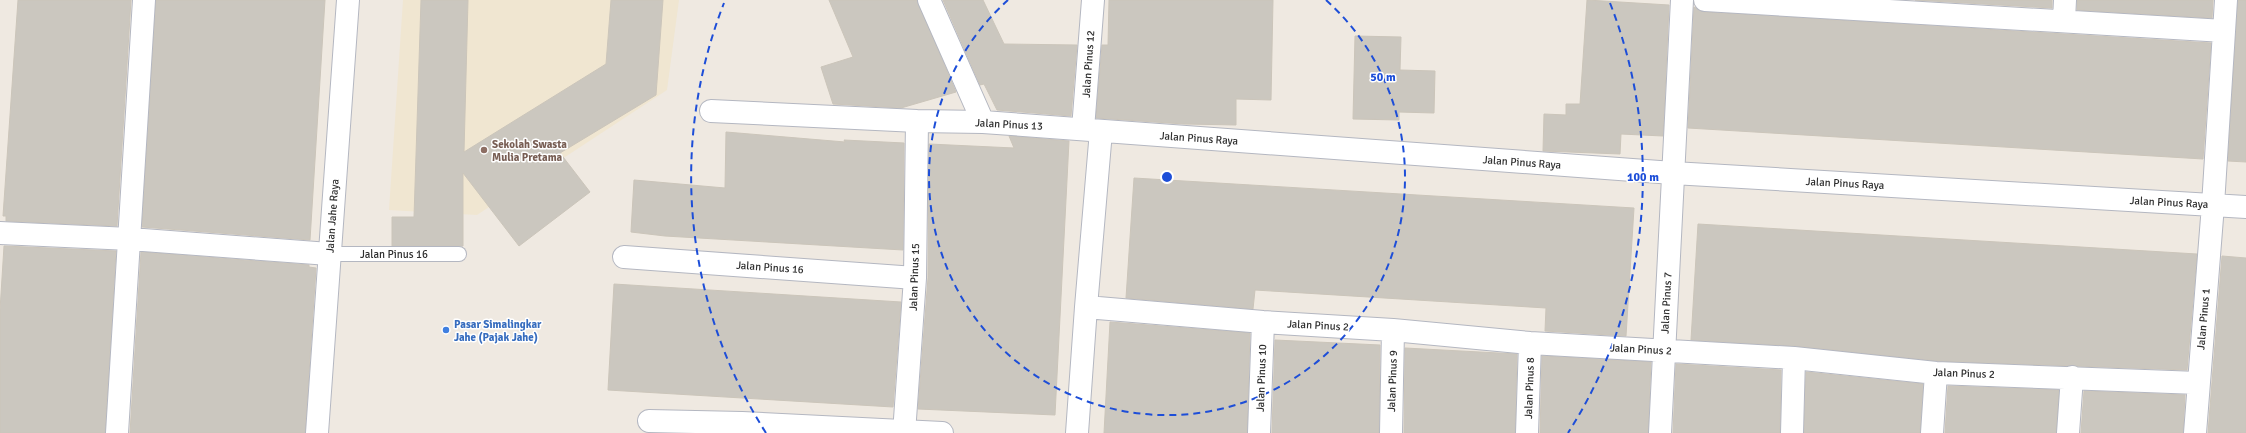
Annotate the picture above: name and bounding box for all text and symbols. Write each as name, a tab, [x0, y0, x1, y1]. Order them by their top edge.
street label: Jalan Pinus 12	[1080, 30, 1097, 98]
text: 50 m	[1370, 70, 1396, 85]
street label: Jalan Pinus 13	[975, 116, 1043, 133]
street label: Jalan Pinus Raya	[1159, 129, 1239, 148]
place label: Sekolah Swasta Mulia Pretama	[492, 138, 567, 164]
marker: Sekolah Swasta Mulia Pretama	[479, 145, 489, 155]
street label: Jalan Pinus Raya	[1482, 153, 1562, 172]
centre of rings	[1160, 170, 1174, 184]
text: 100 m	[1627, 170, 1659, 185]
street label: Jalan Pinus Raya	[1805, 175, 1885, 192]
street label: Jalan Jahe Raya	[323, 178, 342, 253]
street label: Jalan Pinus Raya	[2129, 194, 2209, 211]
street label: Jalan Pinus 15	[907, 243, 922, 311]
street label: Jalan Pinus 16	[360, 248, 428, 261]
street label: Jalan Pinus 16	[736, 259, 804, 276]
street label: Jalan Pinus 7	[1658, 272, 1675, 334]
street label: Jalan Pinus 1	[2194, 288, 2213, 350]
street label: Jalan Pinus 2	[1287, 317, 1349, 334]
place label: Pasar Simalingkar Jahe (Pajak Jahe)	[454, 318, 542, 344]
marker: Pasar Simalingkar Jahe (Pajak Jahe)	[441, 325, 451, 335]
street label: Jalan Pinus 2	[1610, 341, 1672, 358]
street label: Jalan Pinus 10	[1254, 344, 1269, 412]
street label: Jalan Pinus 9	[1385, 350, 1400, 412]
street label: Jalan Pinus 8	[1522, 357, 1537, 419]
street label: Jalan Pinus 2	[1933, 366, 1995, 381]

